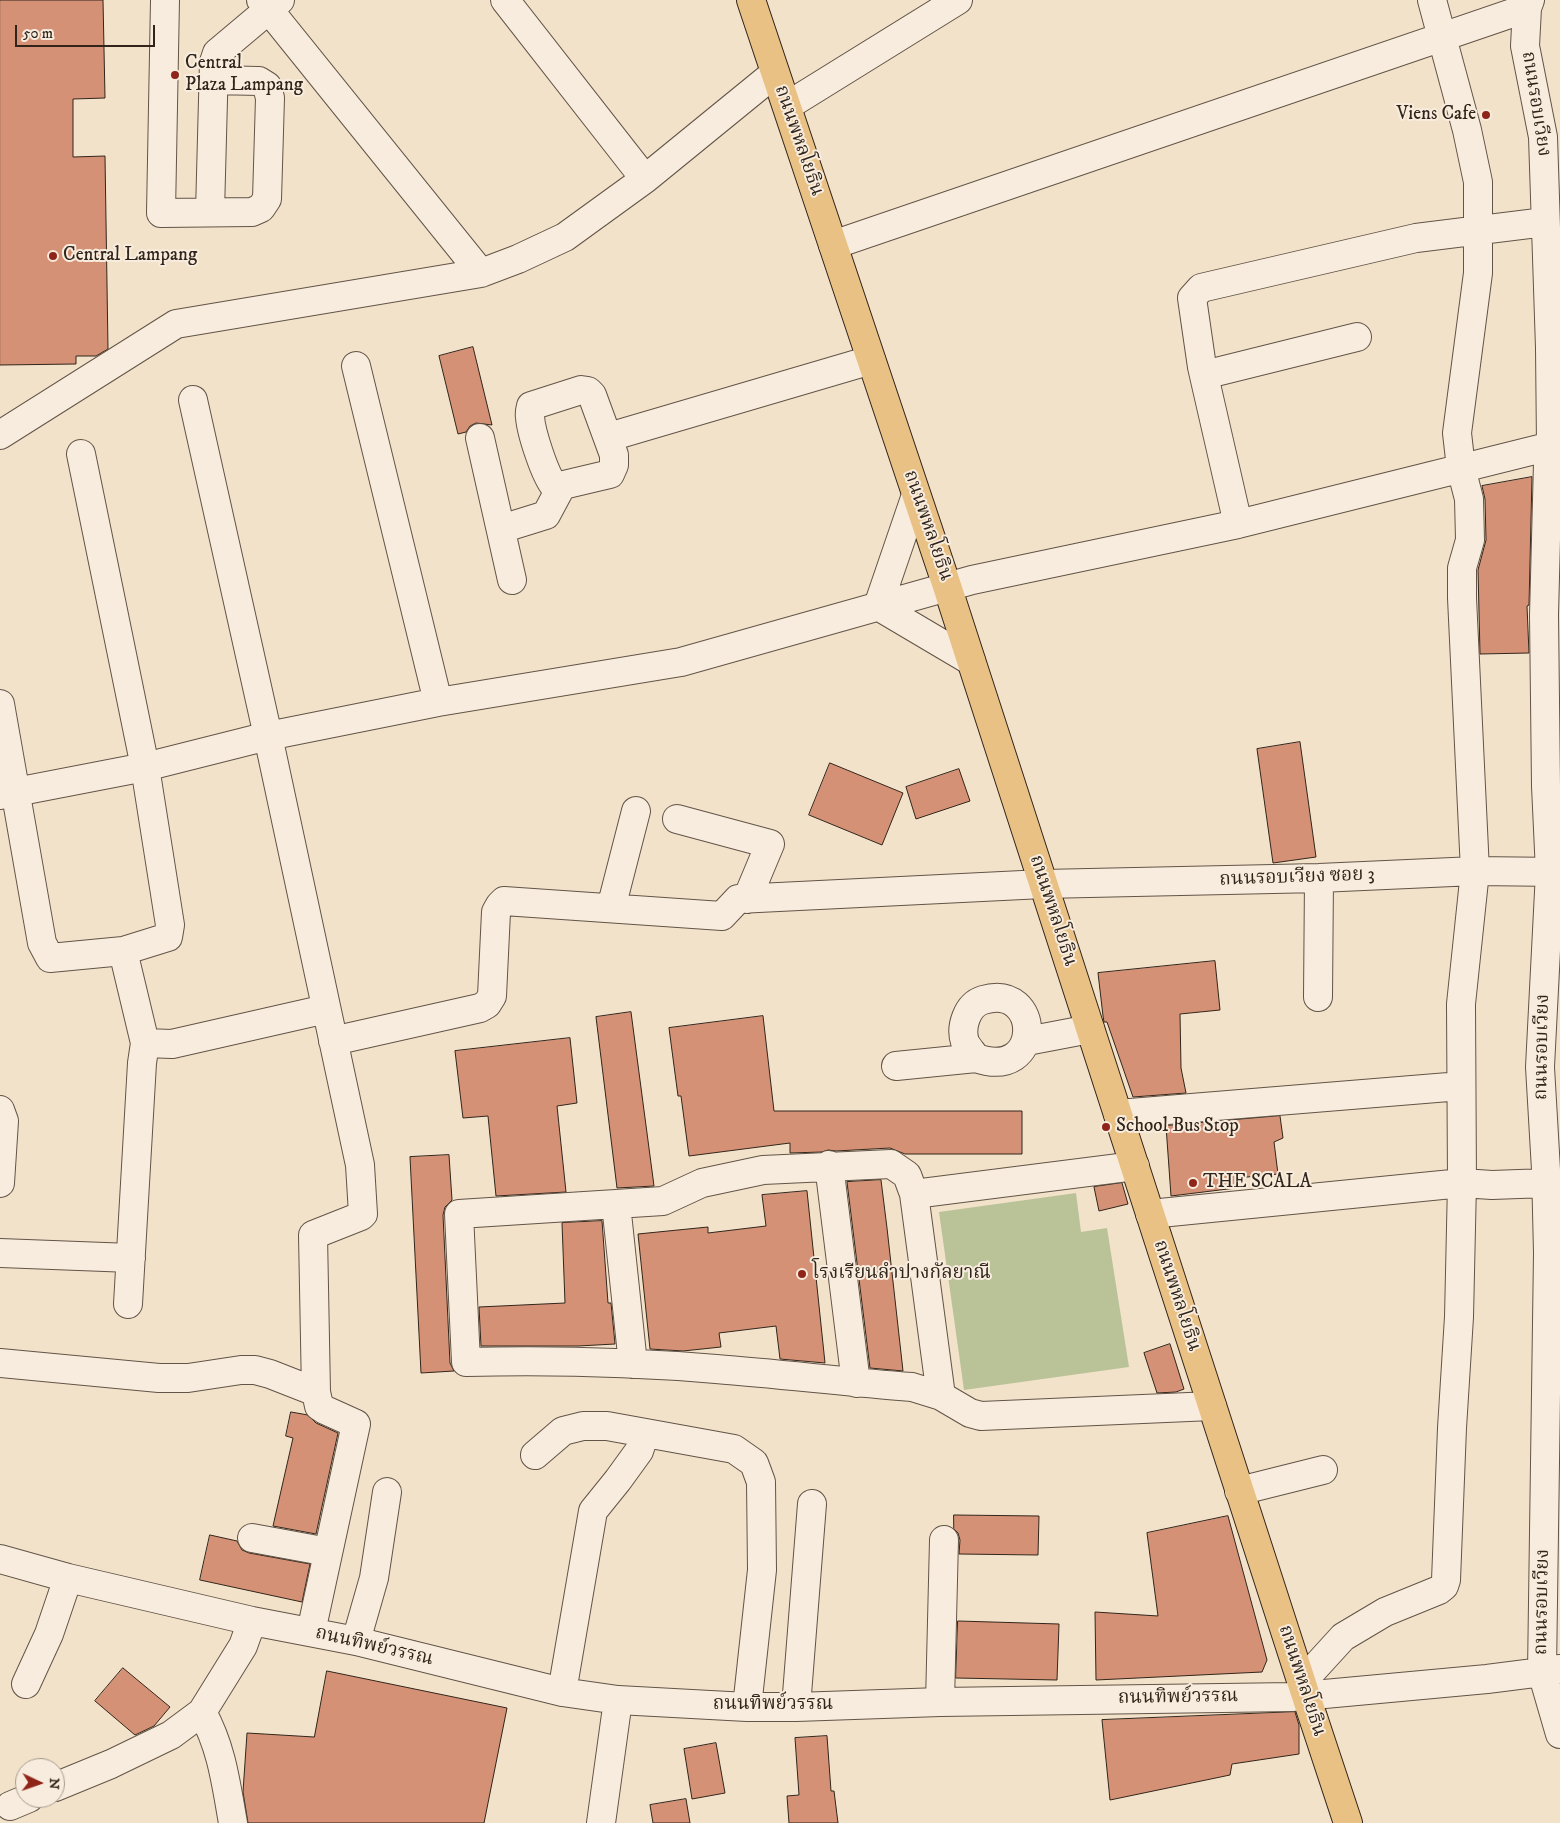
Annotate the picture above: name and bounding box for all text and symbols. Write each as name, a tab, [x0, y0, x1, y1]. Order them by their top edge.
scale bar	[18, 15, 158, 47]
text: 50 m	[23, 24, 53, 43]
street label: ถนนรอบเวียง	[1515, 50, 1555, 158]
place label: Central Plaza Lampang	[185, 53, 303, 97]
marker: Central Plaza Lampang	[169, 69, 181, 81]
street label: ถนนพหลโยธิน	[768, 83, 828, 199]
place label: Viens Cafe	[1396, 104, 1476, 126]
marker: Viens Cafe	[1480, 109, 1492, 121]
place label: Central Lampang	[63, 245, 197, 267]
marker: Central Lampang	[47, 250, 59, 262]
street label: ถนนพหลโยธิน	[897, 468, 957, 584]
street label: ถนนพหลโยธิน	[1023, 852, 1081, 970]
street label: ถนนรอบเวียง ซอย 3	[1219, 864, 1375, 892]
street label: ถนนรอบเวียง	[1531, 994, 1555, 1100]
place label: School Bus Stop	[1116, 1116, 1239, 1138]
marker: School Bus Stop	[1100, 1121, 1112, 1133]
place label: THE SCALA	[1203, 1172, 1312, 1194]
marker: THE SCALA	[1187, 1177, 1199, 1189]
street label: ถนนพหลโยธิน	[1147, 1237, 1205, 1355]
place label: โรงเรียนลำปางกัลยาณี	[812, 1263, 991, 1285]
marker: โรงเรียนลำปางกัลยาณี	[796, 1268, 808, 1280]
street label: ถนนรอบเวียง	[1531, 1549, 1555, 1655]
street label: ถนนทิพย์วรรณ	[313, 1622, 435, 1672]
street label: ถนนพหลโยธิน	[1272, 1622, 1330, 1740]
street label: ถนนทิพย์วรรณ	[1118, 1686, 1238, 1710]
street label: ถนนทิพย์วรรณ	[713, 1694, 833, 1716]
north arrow	[15, 1758, 65, 1808]
text: N	[45, 1778, 63, 1790]

